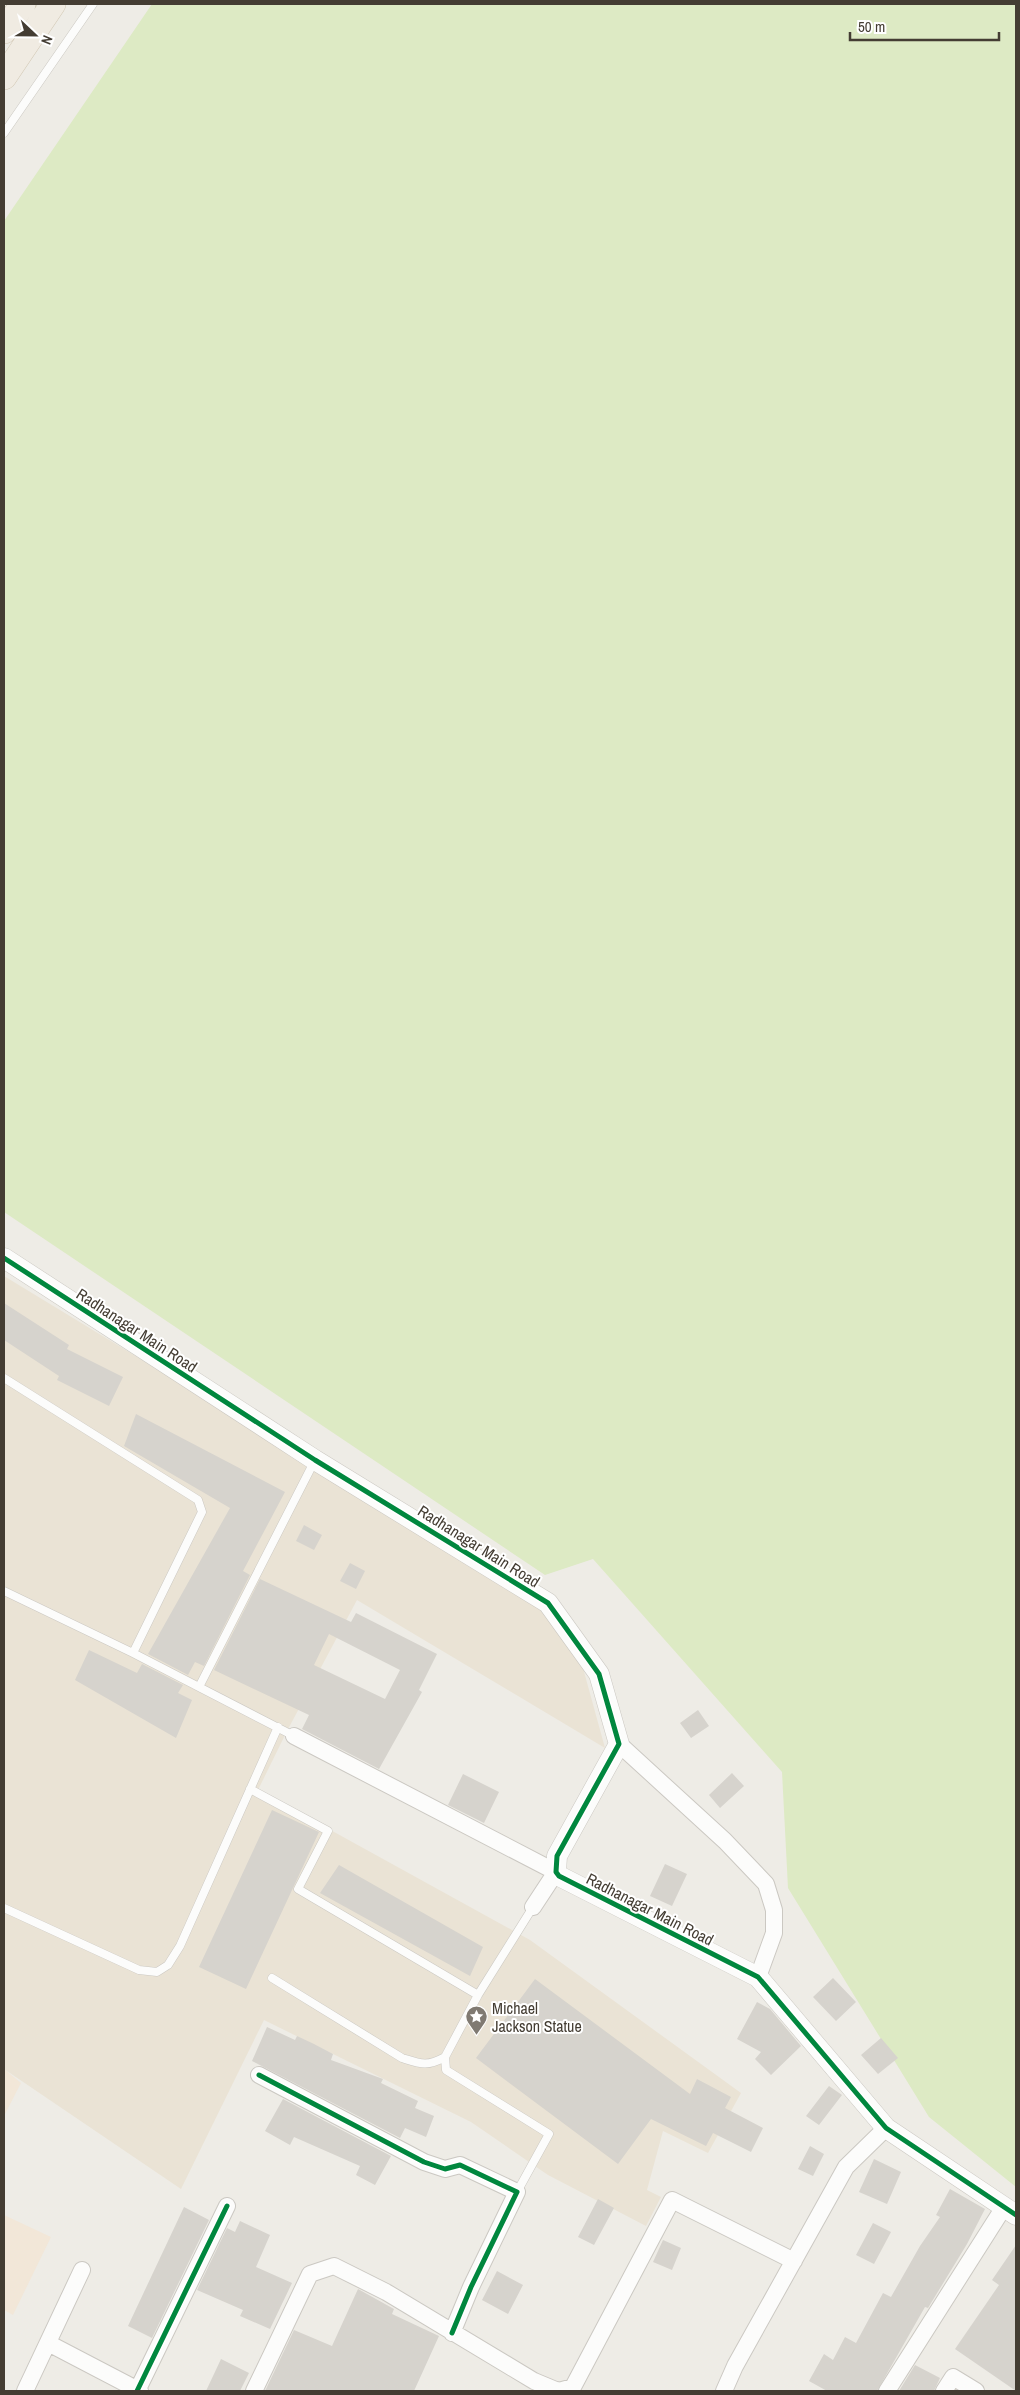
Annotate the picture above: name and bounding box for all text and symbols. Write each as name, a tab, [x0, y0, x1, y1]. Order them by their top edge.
north arrow	[10, 10, 60, 60]
scale bar	[850, 10, 999, 42]
text: 50 m	[858, 16, 885, 37]
text: N	[37, 33, 57, 47]
street label: Radhanagar Main Road	[72, 1283, 202, 1377]
street label: Radhanagar Main Road	[414, 1500, 544, 1592]
street label: Radhanagar Main Road	[583, 1867, 717, 1951]
place label: Michael Jackson Statue	[492, 1997, 582, 2037]
place icon: Michael Jackson Statue	[464, 2005, 488, 2036]

